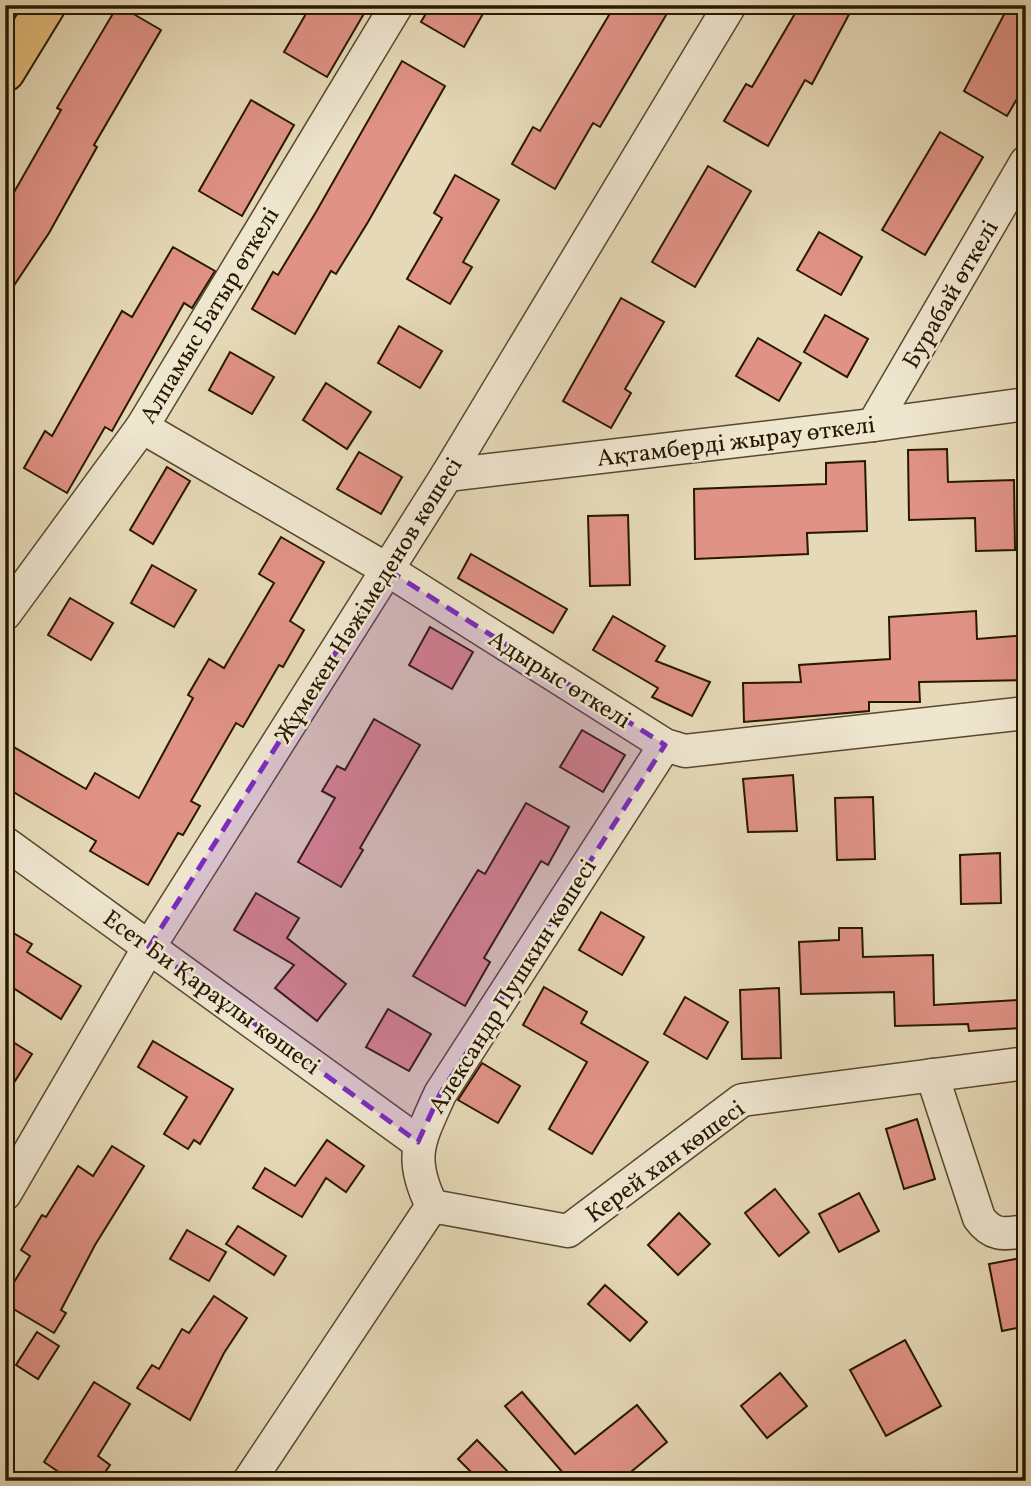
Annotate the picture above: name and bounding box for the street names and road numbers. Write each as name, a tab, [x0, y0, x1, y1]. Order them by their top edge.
street label: Алпамыс Батыр өткелі	[133, 201, 289, 431]
street label: Бурабай өткелі	[895, 214, 1008, 376]
street label: Ақтамберді жырау өткелі	[595, 409, 877, 477]
street label: Жұмекен Нәжімеденов көшесі	[267, 451, 472, 751]
street label: Адырыс өткелі	[481, 623, 637, 738]
street label: Александр Пушкин көшесі	[421, 853, 606, 1121]
street label: Есет Би Қараұлы көшесі	[95, 903, 327, 1084]
street label: Керей хан көшесі	[579, 1093, 753, 1232]

